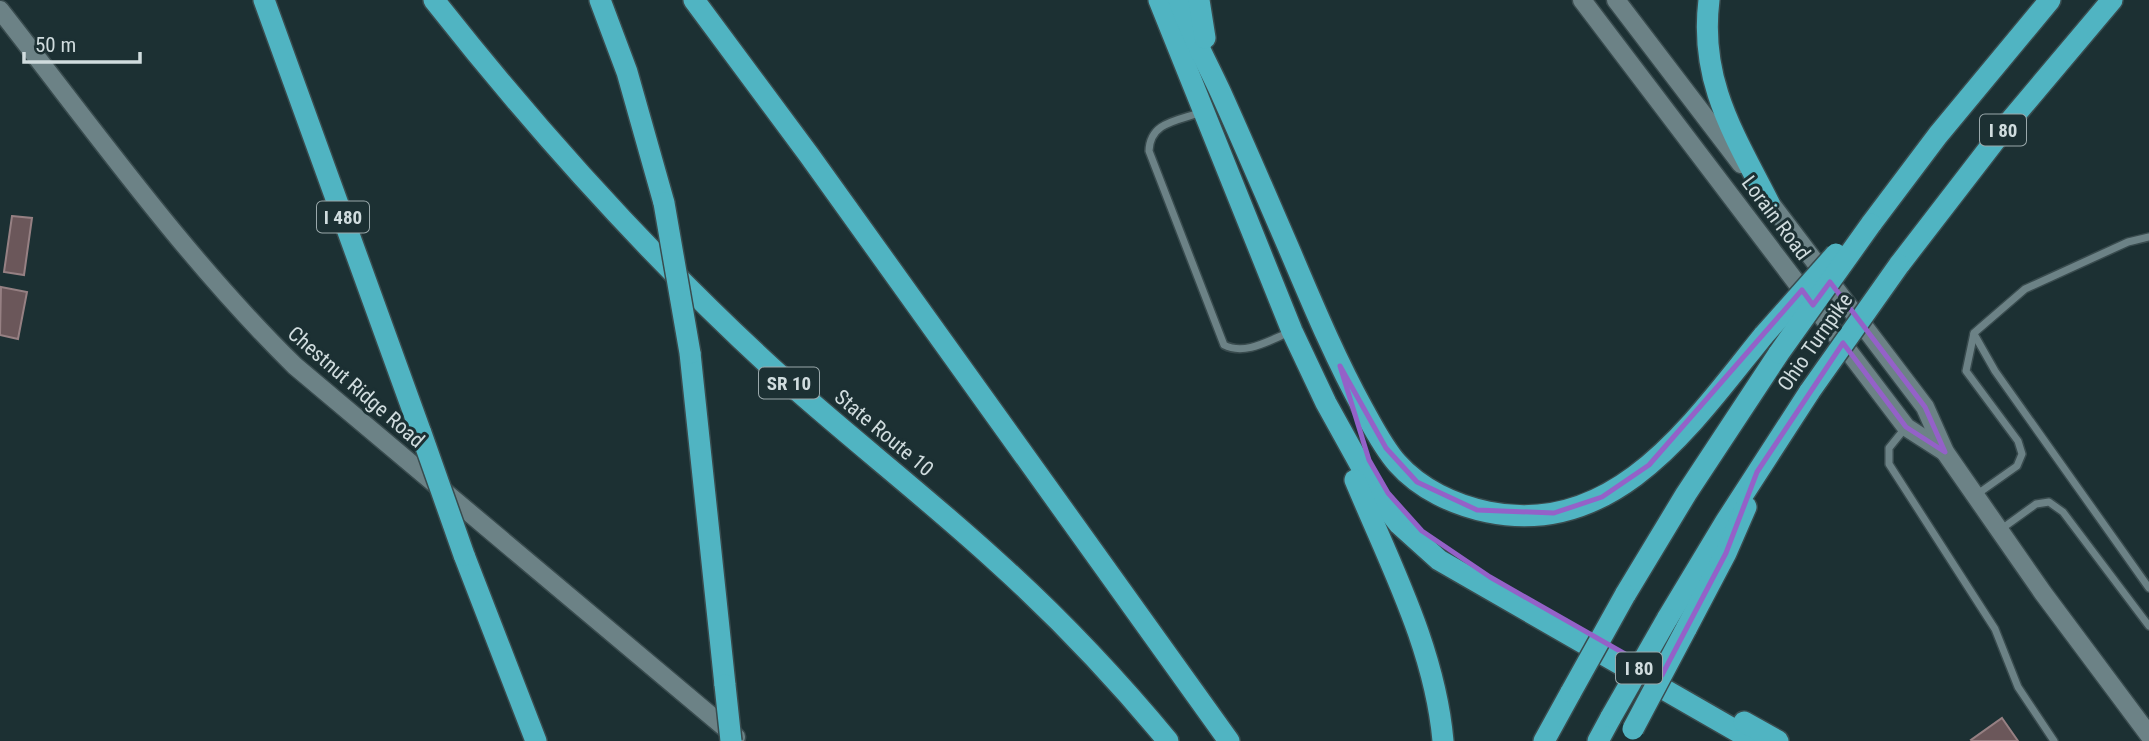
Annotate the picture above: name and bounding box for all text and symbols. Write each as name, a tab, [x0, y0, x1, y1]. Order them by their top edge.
scale bar	[24, 21, 140, 65]
text: 50 m	[35, 33, 76, 57]
road number: I 80	[1980, 114, 2026, 146]
street label: Lorain Road	[1737, 171, 1815, 265]
road number: I 480	[317, 202, 369, 232]
street label: Ohio Turnpike	[1773, 289, 1857, 395]
street label: Chestnut Ridge Road	[283, 321, 429, 453]
road number: SR 10	[759, 368, 819, 398]
street label: State Route 10	[830, 385, 938, 481]
road number: I 80	[1616, 652, 1662, 684]

